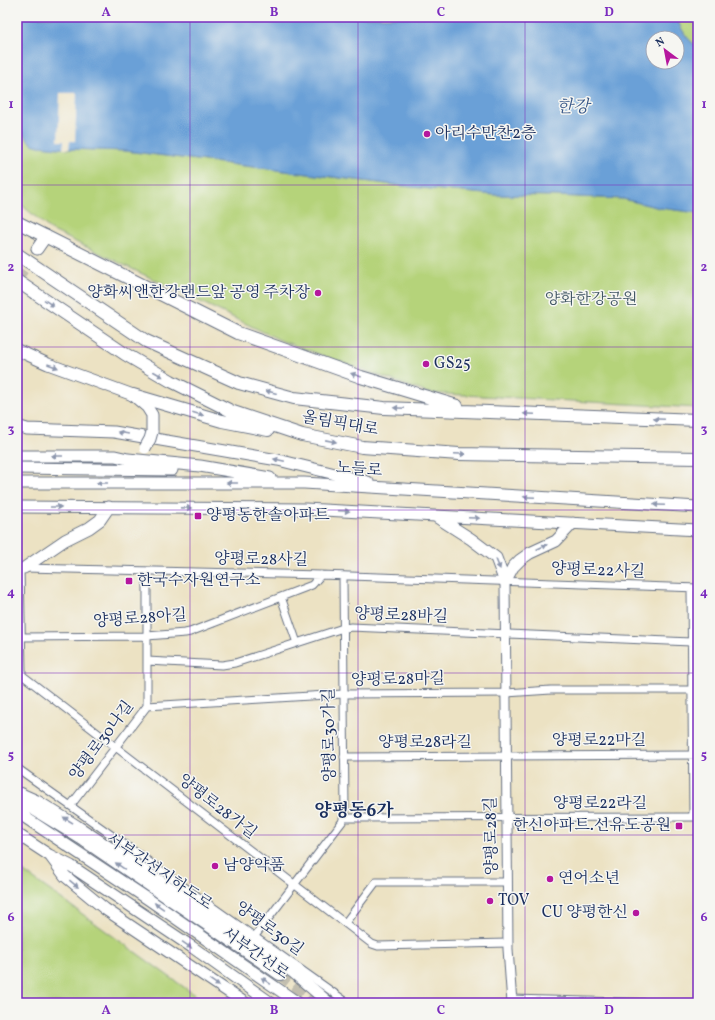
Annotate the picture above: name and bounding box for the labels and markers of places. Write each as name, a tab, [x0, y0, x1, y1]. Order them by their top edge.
place label: 아리수만찬2층	[435, 123, 537, 145]
marker: 아리수만찬2층	[422, 129, 432, 139]
place label: 양화씨앤한강랜드앞 공영 주차장	[87, 282, 311, 304]
marker: 양화씨앤한강랜드앞 공영 주차장	[313, 288, 323, 298]
place label: GS25	[434, 353, 471, 375]
marker: GS25	[421, 359, 431, 369]
place label: 양평동한솔아파트	[206, 505, 330, 527]
marker: 양평동한솔아파트	[193, 511, 203, 521]
place label: 한국수자원연구소	[137, 570, 261, 592]
marker: 한국수자원연구소	[124, 576, 134, 586]
place label: 한신아파트.선유도공원	[513, 815, 671, 837]
marker: 한신아파트.선유도공원	[674, 821, 684, 831]
place label: 남양약품	[223, 855, 285, 877]
marker: 남양약품	[210, 861, 220, 871]
place label: 연어소년	[558, 868, 620, 890]
marker: 연어소년	[545, 874, 555, 884]
place label: TOV	[498, 890, 530, 912]
marker: TOV	[485, 896, 495, 906]
place label: CU 양평한신	[542, 902, 628, 924]
marker: CU 양평한신	[631, 908, 641, 918]

